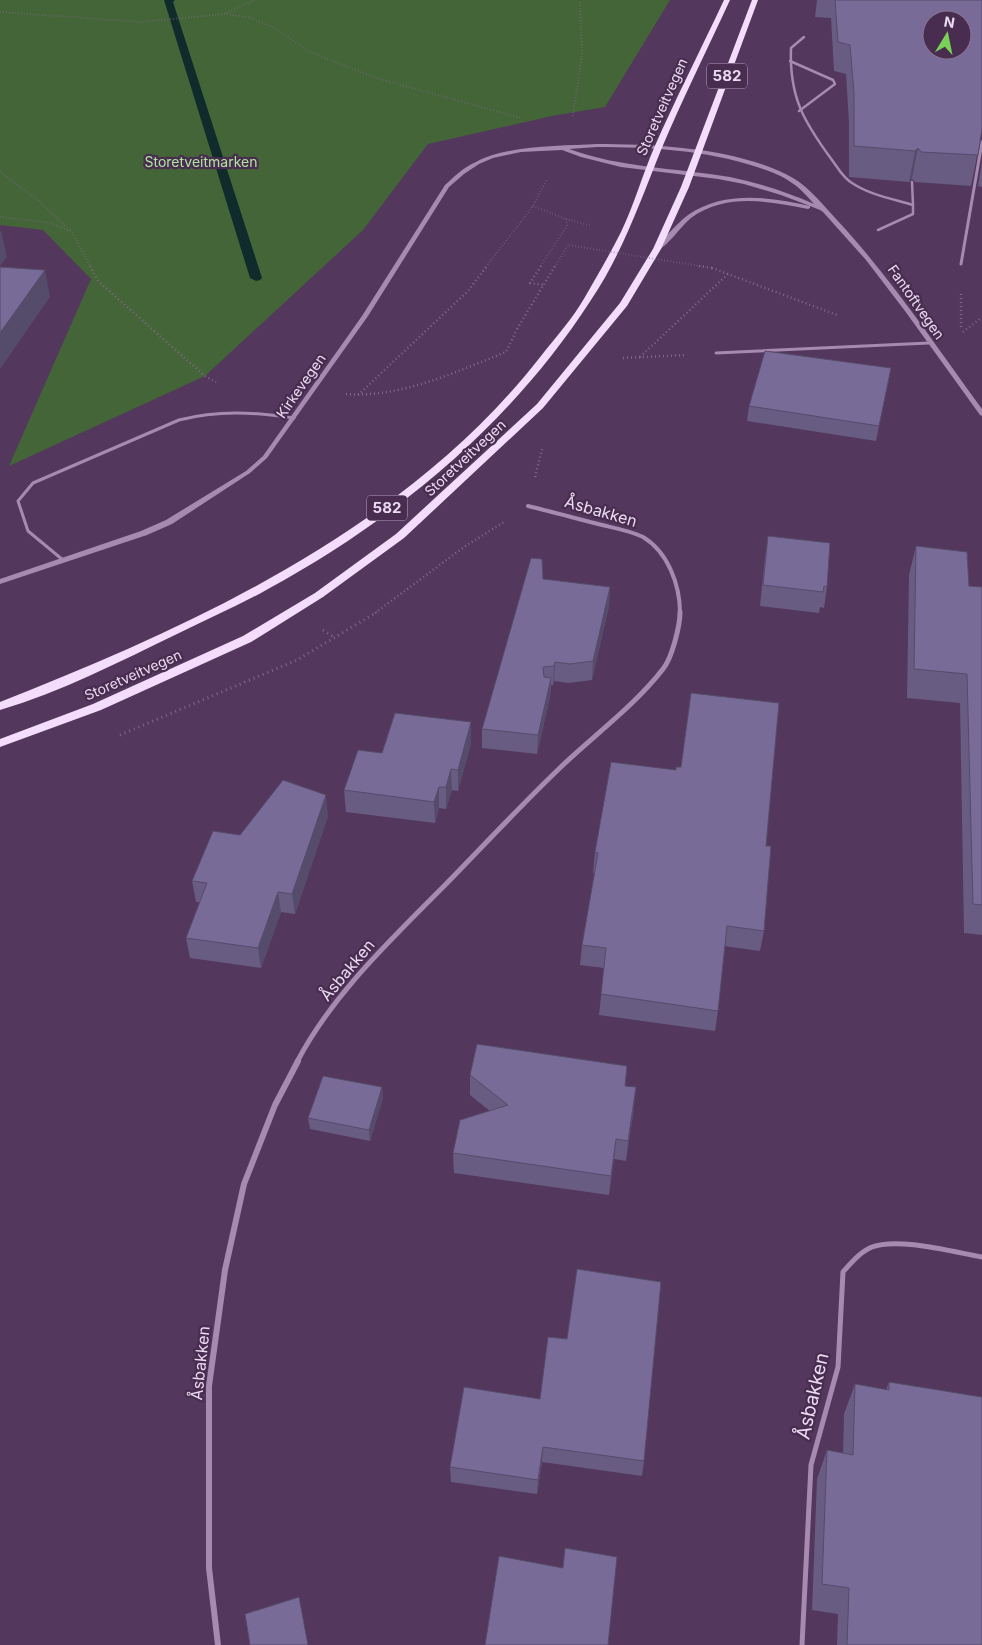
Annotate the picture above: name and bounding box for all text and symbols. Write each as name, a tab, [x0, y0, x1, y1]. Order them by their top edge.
north arrow	[922, 10, 972, 60]
text: N	[943, 12, 956, 31]
street label: Storetveitvegen	[632, 56, 691, 158]
road number: 582	[707, 64, 747, 88]
park label: Storetveitmarken	[144, 153, 258, 170]
street label: Fantoftvegen	[884, 261, 948, 342]
street label: Kirkevegen	[272, 350, 329, 421]
street label: Storetveitvegen	[421, 416, 509, 500]
street label: Åsbakken	[562, 491, 640, 531]
road number: 582	[367, 496, 407, 520]
street label: Storetveitvegen	[82, 645, 184, 704]
street label: Åsbakken	[315, 935, 379, 1005]
street label: Åsbakken	[186, 1325, 214, 1401]
street label: Åsbakken	[789, 1350, 834, 1442]

